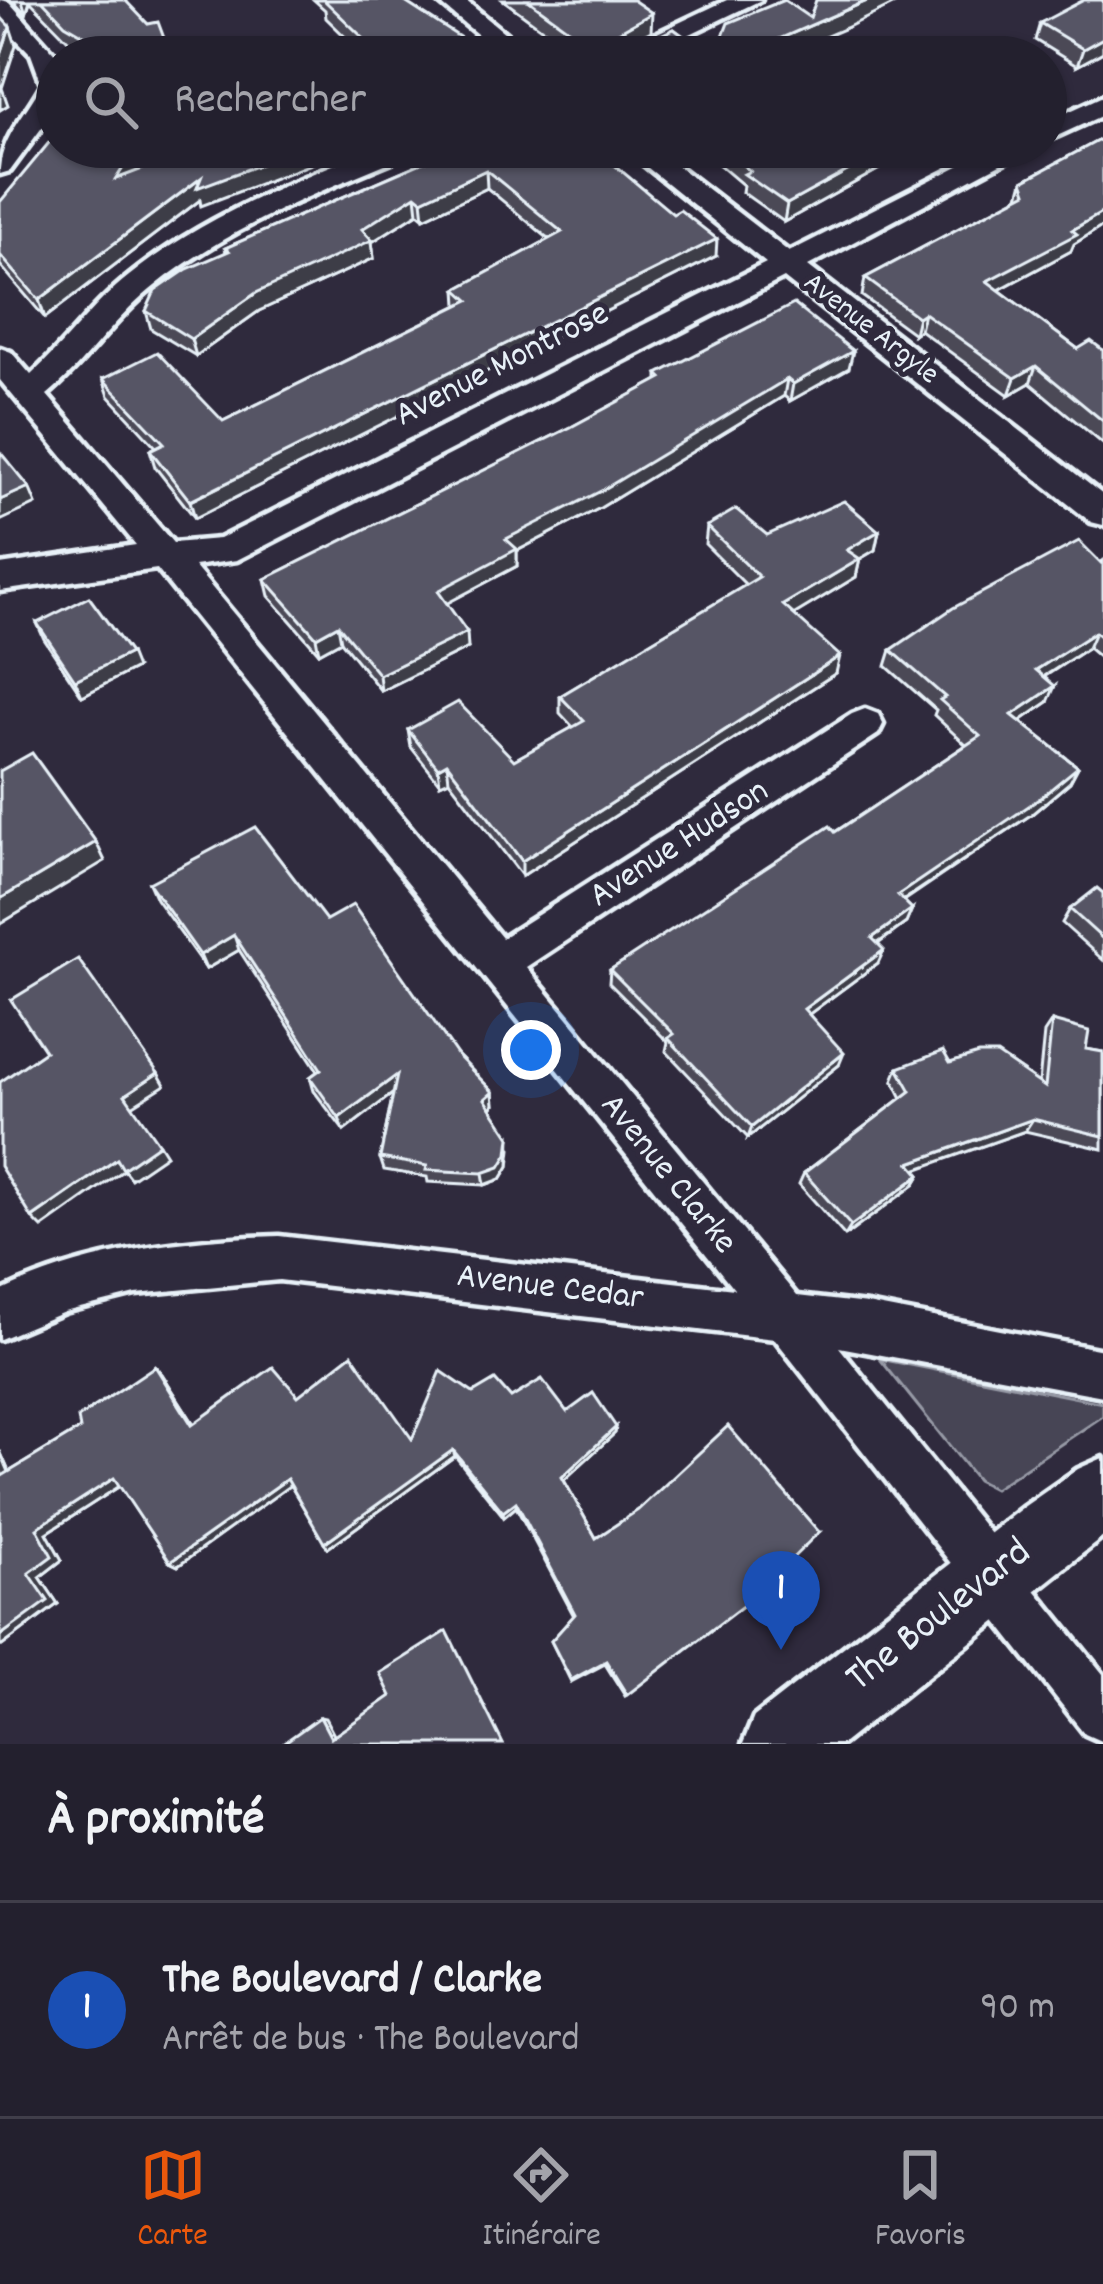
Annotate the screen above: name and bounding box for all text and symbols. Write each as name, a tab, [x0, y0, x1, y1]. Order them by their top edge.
search box	[36, 36, 1067, 168]
icon: search	[78, 69, 144, 135]
text: Rechercher	[174, 70, 366, 134]
street label: Avenue Argyle	[793, 263, 947, 397]
street label: Avenue Montrose	[387, 290, 619, 442]
street label: Avenue Hudson	[580, 767, 780, 923]
your location	[501, 1020, 561, 1080]
street label: Avenue Clarke	[586, 1083, 748, 1267]
street label: Avenue Cedar	[454, 1252, 647, 1326]
street label: The Boulevard	[834, 1525, 1046, 1709]
pin: 1	[742, 1551, 820, 1650]
text: À proximité	[48, 1786, 265, 1858]
text: The Boulevard / Clarke	[162, 1950, 542, 2014]
text: 1	[83, 1982, 91, 2037]
text: 90 m	[980, 1982, 1055, 2037]
text: Arrêt de bus · The Boulevard	[162, 2014, 580, 2069]
tab: Carte	[137, 2142, 208, 2261]
tab: Itinéraire	[482, 2142, 601, 2261]
tab: Favoris	[875, 2142, 966, 2261]

